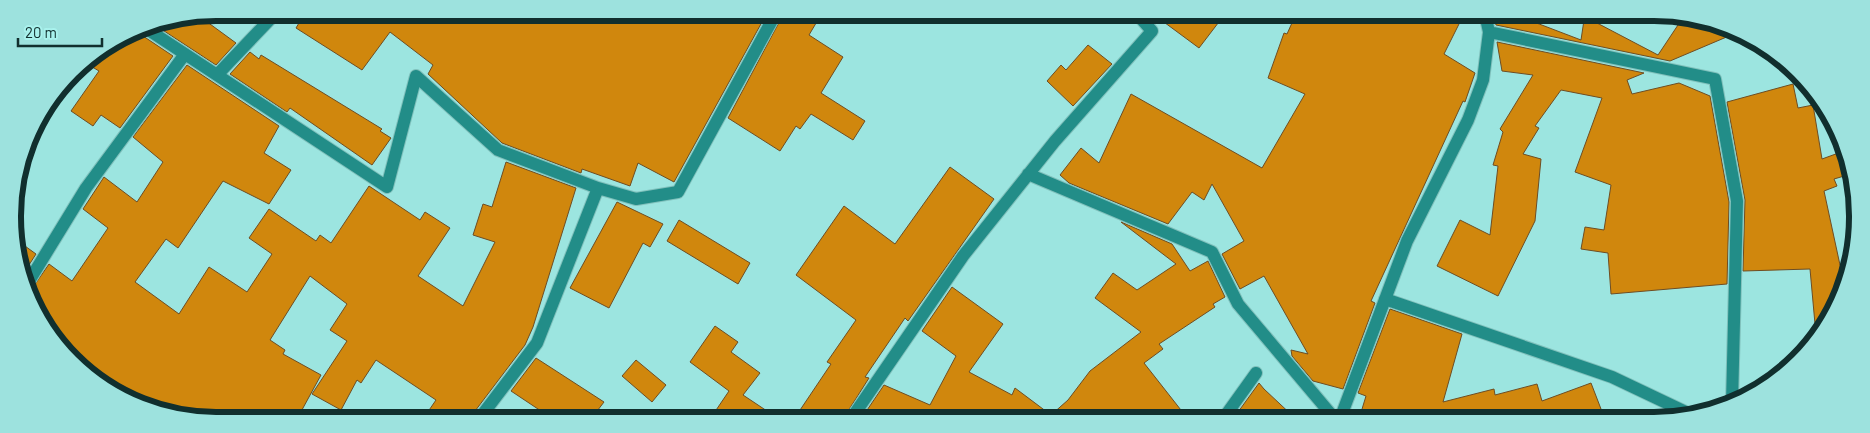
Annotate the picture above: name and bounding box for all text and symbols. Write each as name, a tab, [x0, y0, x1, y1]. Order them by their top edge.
scale bar	[18, 15, 101, 47]
text: 20 m	[25, 23, 57, 41]

